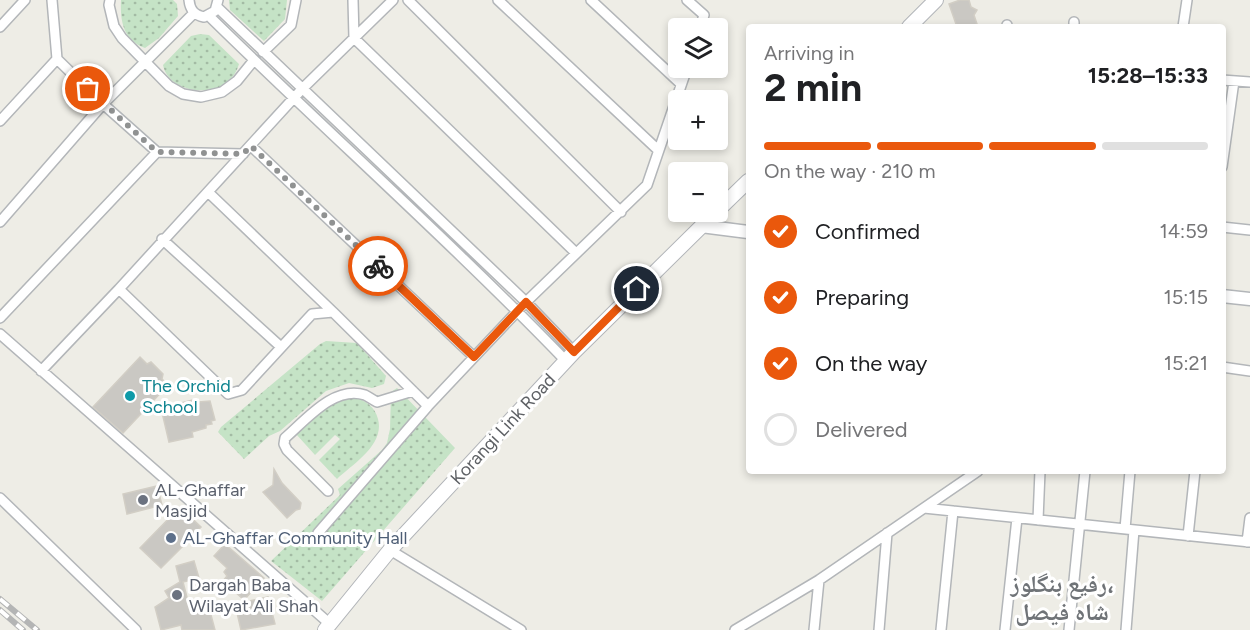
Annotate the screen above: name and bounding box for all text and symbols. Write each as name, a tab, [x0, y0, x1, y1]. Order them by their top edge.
map controls	[668, 18, 728, 222]
button: layers	[668, 18, 728, 78]
text: Arriving in	[764, 41, 854, 65]
text: 15:28–15:33	[1088, 62, 1208, 89]
pin	[62, 63, 113, 114]
text: 2 min	[764, 64, 862, 111]
icon: bag	[71, 72, 104, 105]
button: +	[668, 90, 728, 150]
text: On the way · 210 m	[764, 159, 935, 183]
button: −	[668, 162, 728, 222]
icon: check	[764, 215, 797, 248]
text: Confirmed	[815, 218, 920, 245]
text: 14:59	[1159, 219, 1208, 243]
courier	[348, 236, 408, 296]
icon: bike	[362, 250, 395, 283]
pin	[611, 263, 662, 314]
icon: home	[620, 272, 653, 305]
icon: check	[764, 281, 797, 314]
text: Preparing	[815, 284, 909, 311]
text: 15:15	[1163, 285, 1208, 309]
icon: check	[764, 347, 797, 380]
text: On the way	[815, 350, 927, 377]
text: 15:21	[1164, 351, 1208, 375]
street label: Korangi Link Road	[446, 369, 560, 489]
place label: The Orchid School	[142, 375, 231, 418]
marker: The Orchid School	[123, 389, 137, 403]
text: Delivered	[815, 416, 908, 443]
place label: AL-Ghaffar Masjid	[155, 479, 245, 522]
marker: AL-Ghaffar Masjid	[136, 493, 150, 507]
place label: AL-Ghaffar Community Hall	[183, 527, 408, 549]
marker: AL-Ghaffar Community Hall	[164, 531, 178, 545]
district label: رفیع بنگلوز، شاہ فیصل	[1010, 569, 1113, 626]
place label: Dargah Baba Wilayat Ali Shah	[189, 574, 318, 617]
marker: Dargah Baba Wilayat Ali Shah	[170, 588, 184, 602]

